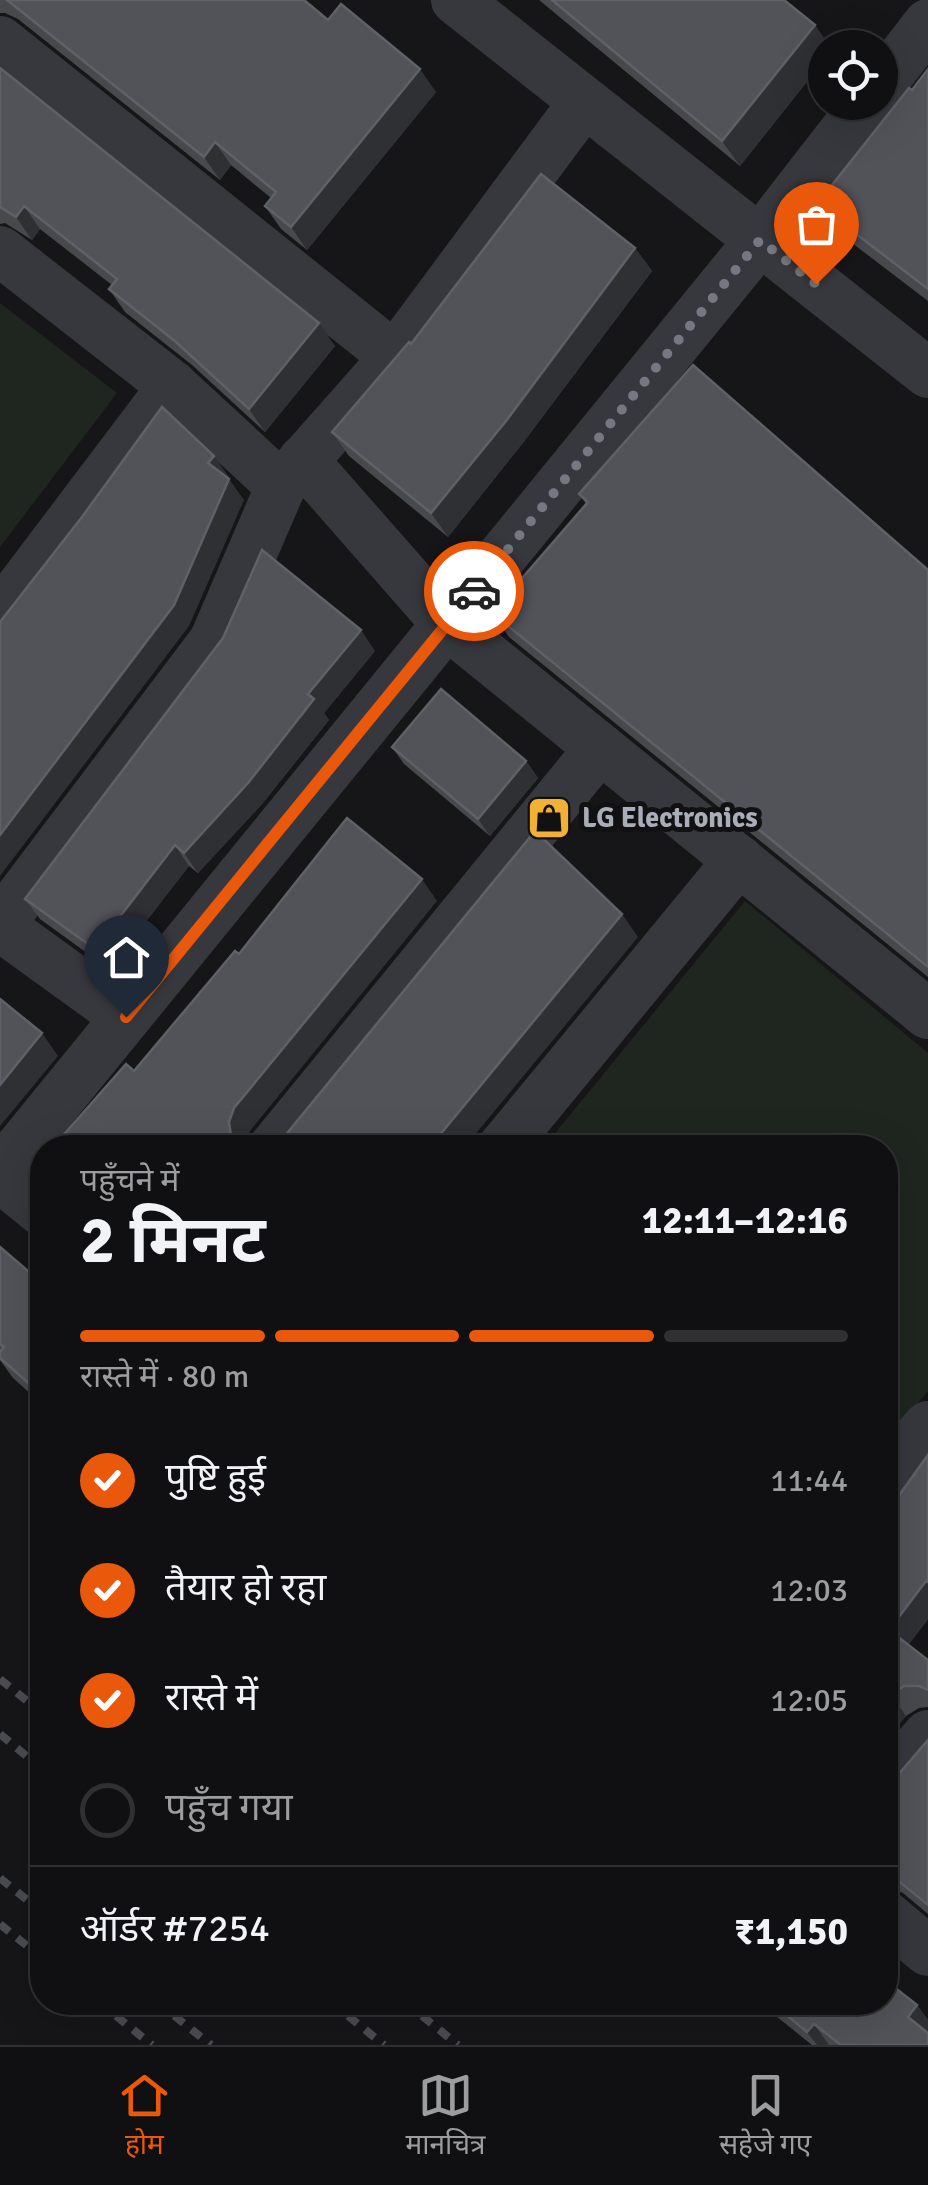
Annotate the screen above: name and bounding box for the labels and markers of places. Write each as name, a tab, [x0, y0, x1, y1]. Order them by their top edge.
pin	[774, 182, 859, 285]
shop icon: LG Electronics	[526, 795, 572, 841]
place label: LG Electronics	[582, 801, 758, 835]
pin	[84, 915, 169, 1018]

